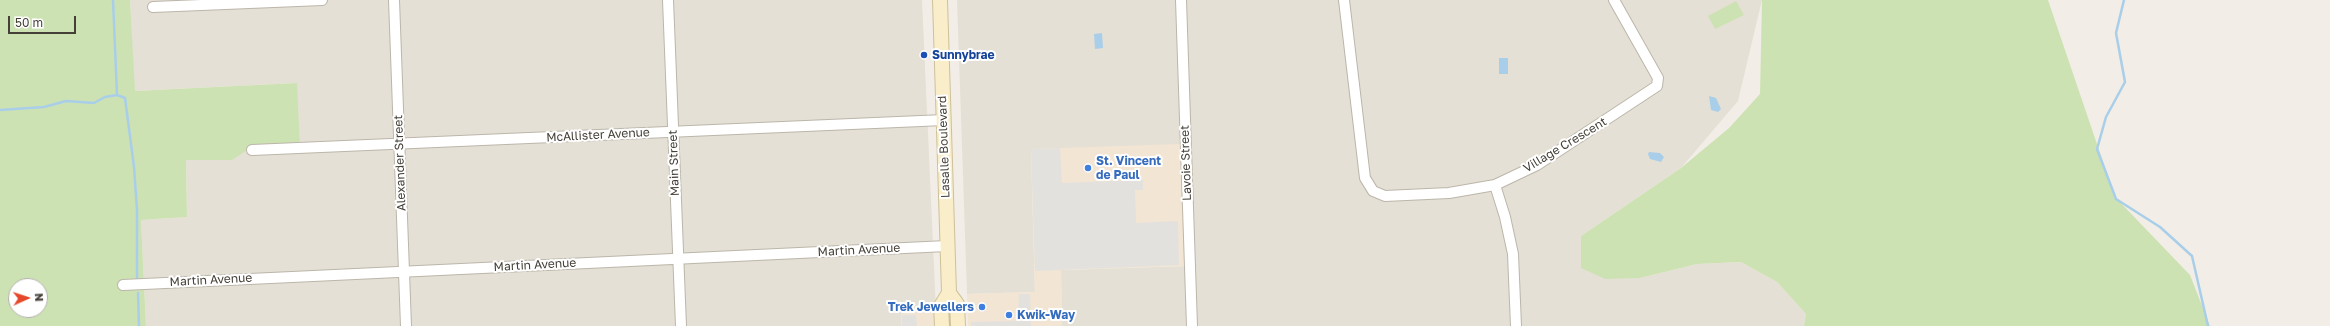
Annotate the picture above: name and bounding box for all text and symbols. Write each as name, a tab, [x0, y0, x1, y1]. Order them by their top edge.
scale bar	[10, 8, 78, 34]
text: 50 m	[15, 15, 43, 30]
place label: Sunnybrae	[932, 48, 995, 62]
marker: Sunnybrae	[919, 50, 929, 60]
street label: Lasalle Boulevard	[935, 96, 953, 198]
street label: Village Crescent	[1521, 114, 1609, 176]
street label: Alexander Street	[391, 115, 409, 211]
street label: McAllister Avenue	[546, 125, 650, 145]
street label: Lavoie Street	[1177, 125, 1195, 201]
street label: Main Street	[666, 130, 682, 196]
place label: St. Vincent de Paul	[1096, 154, 1161, 182]
marker: St. Vincent de Paul	[1083, 163, 1093, 173]
street label: Martin Avenue	[817, 241, 901, 259]
street label: Martin Avenue	[493, 256, 577, 274]
street label: Martin Avenue	[169, 271, 253, 289]
north arrow	[8, 278, 48, 318]
text: N	[33, 293, 46, 302]
place label: Trek Jewellers	[888, 300, 974, 314]
marker: Trek Jewellers	[977, 302, 987, 312]
place label: Kwik-Way	[1017, 308, 1075, 322]
marker: Kwik-Way	[1004, 310, 1014, 320]

